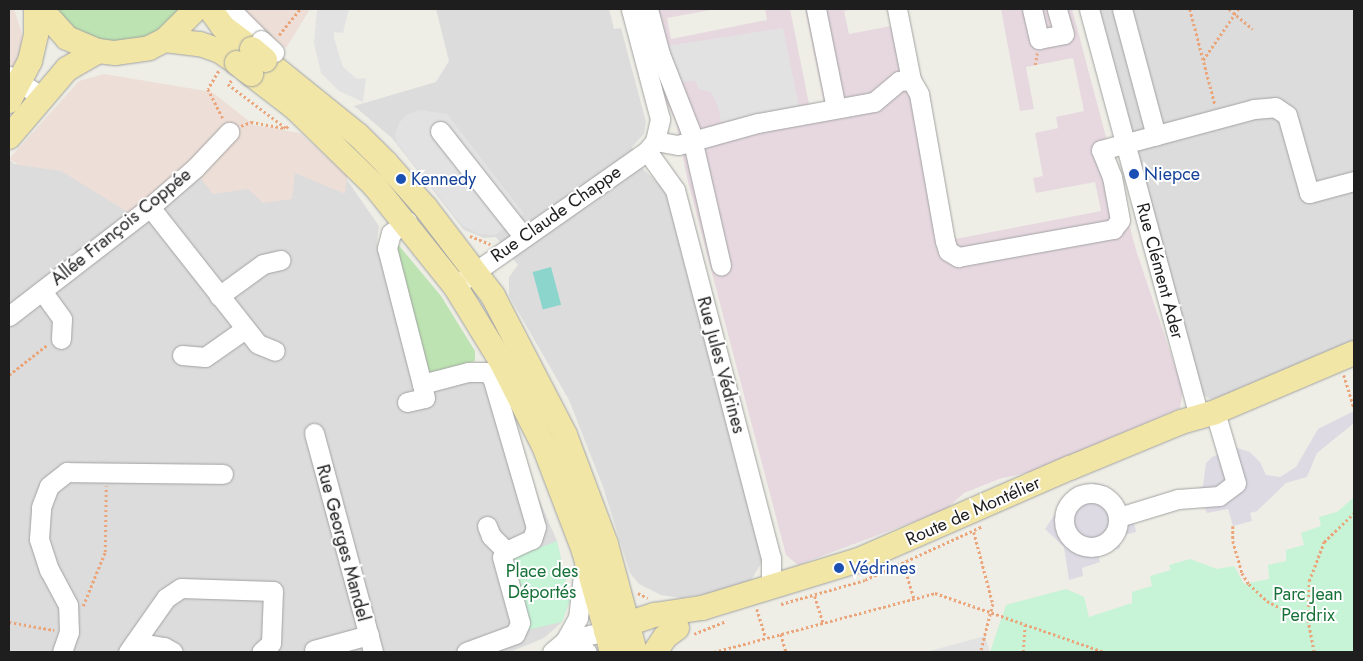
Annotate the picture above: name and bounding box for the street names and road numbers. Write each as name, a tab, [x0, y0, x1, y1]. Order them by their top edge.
street label: Rue Claude Chappe	[487, 161, 625, 267]
street label: Allée François Coppée	[47, 164, 195, 290]
street label: Rue Clément Ader	[1131, 201, 1189, 341]
street label: Rue Jules Védrines	[692, 294, 750, 436]
street label: Rue Georges Mandel	[312, 462, 374, 624]
street label: Route de Montélier	[902, 472, 1044, 550]

